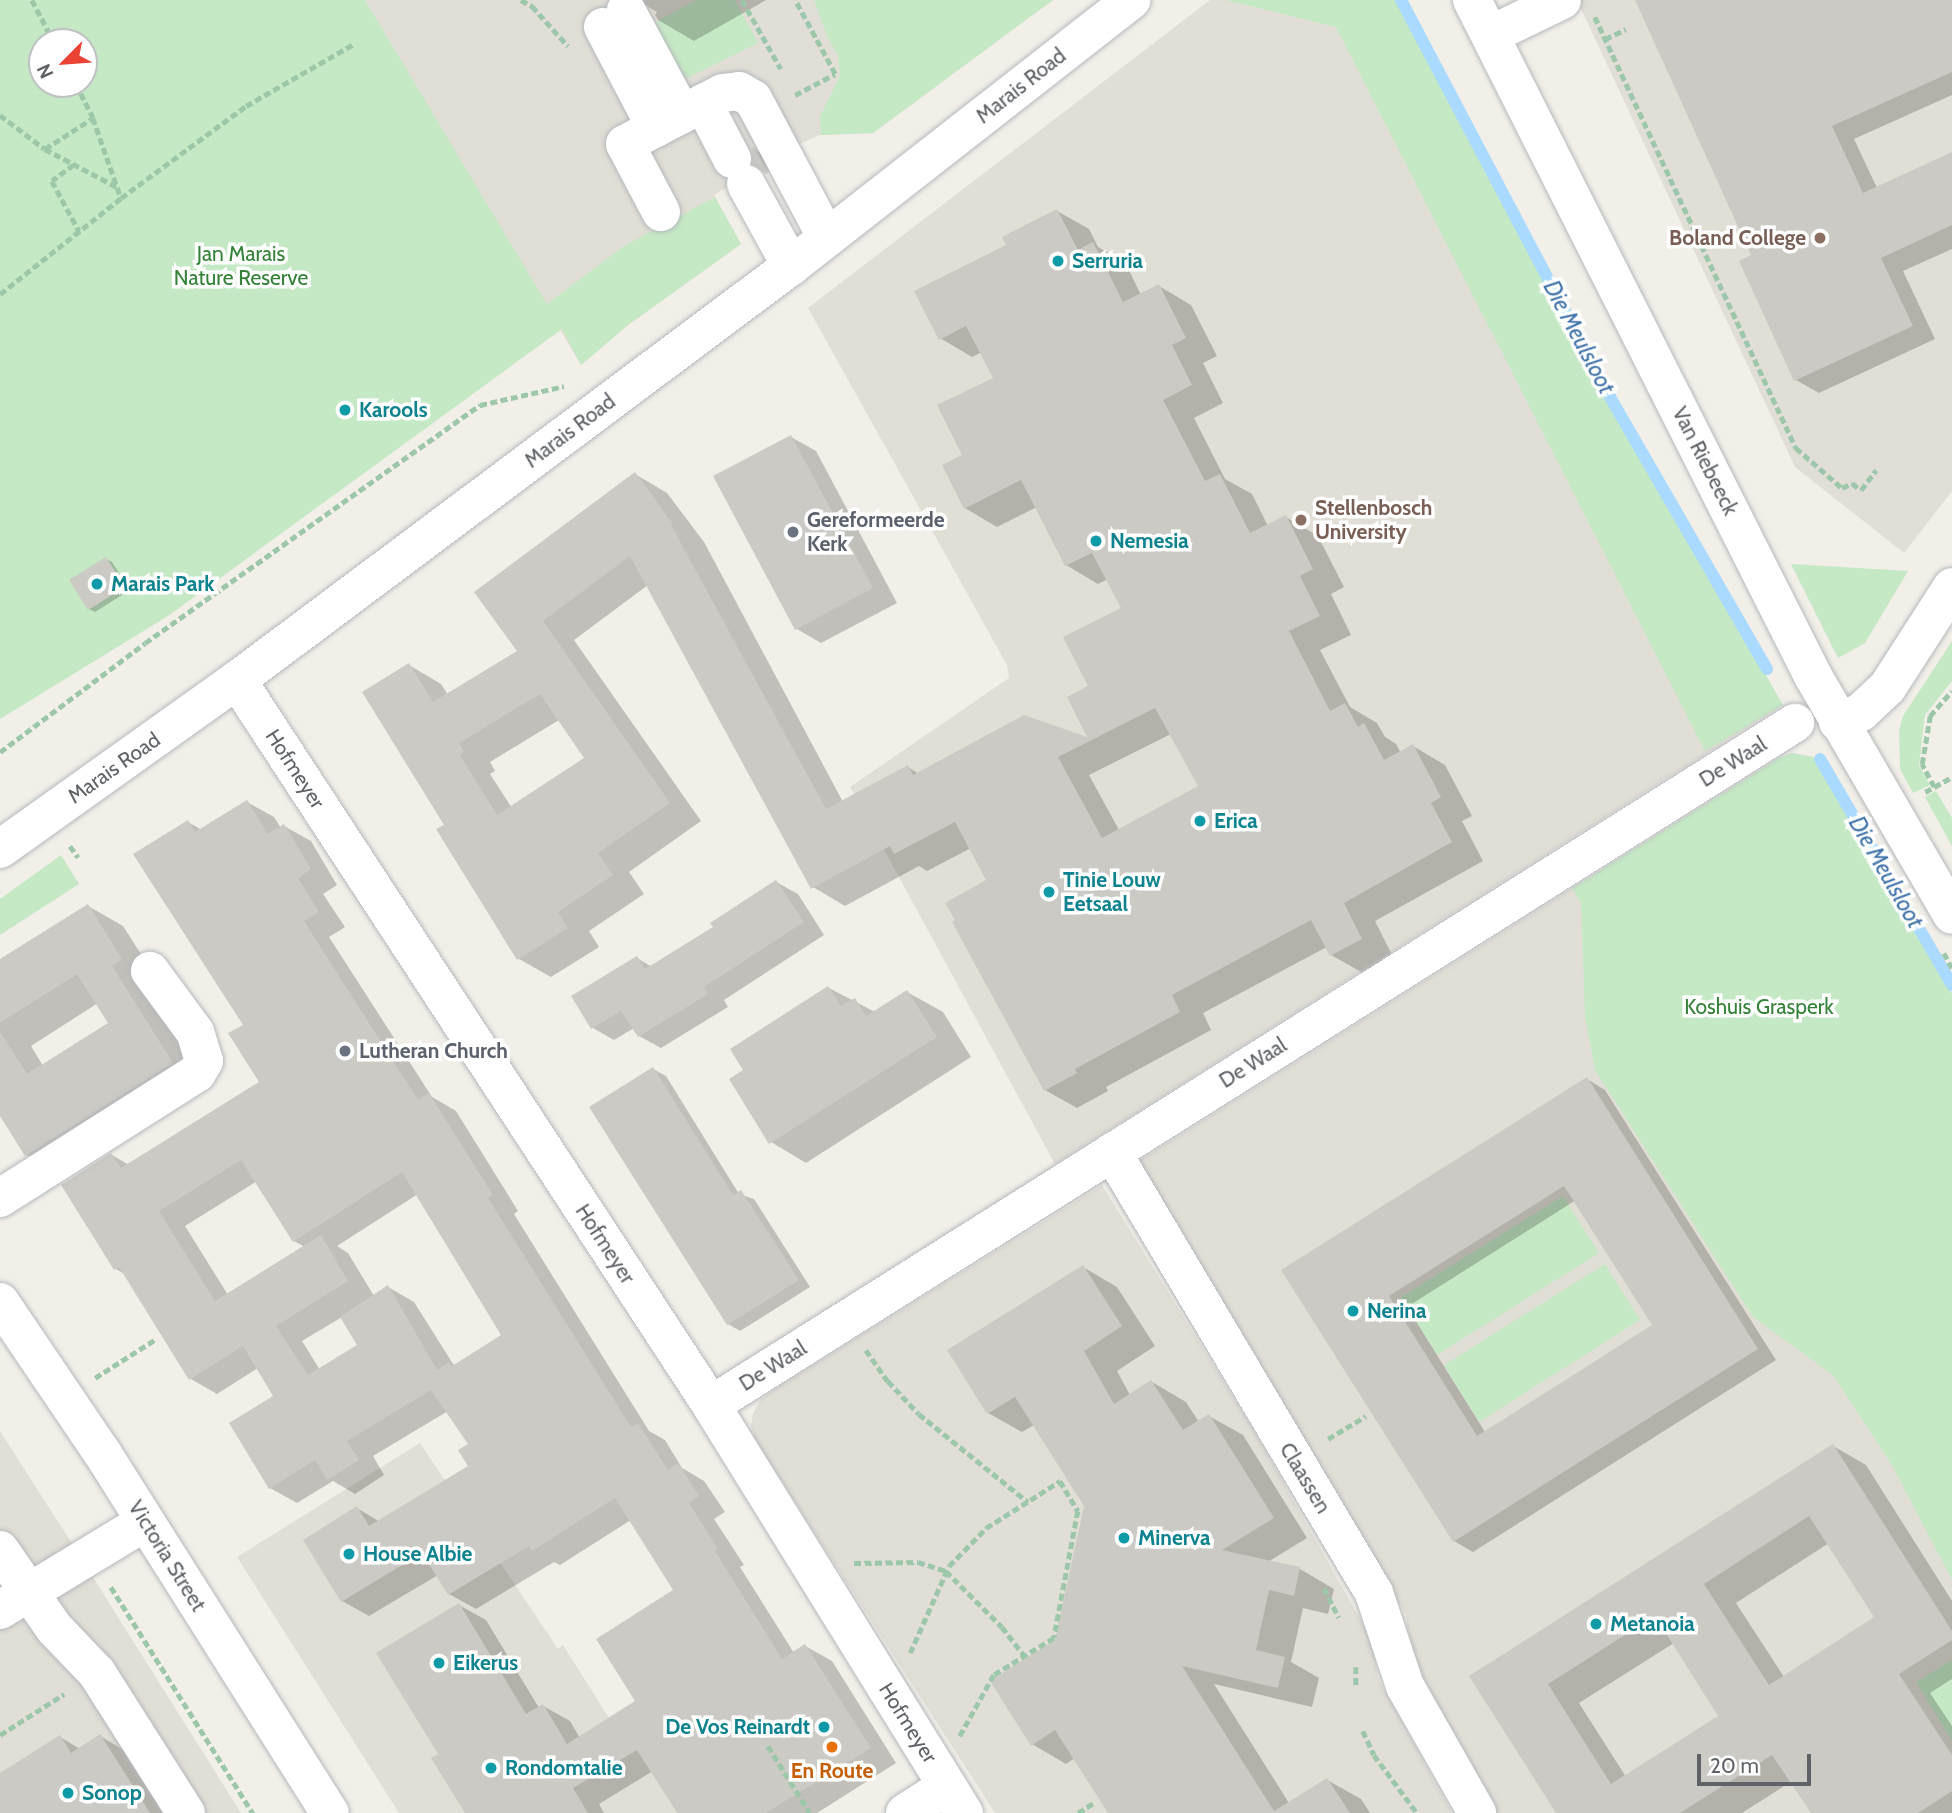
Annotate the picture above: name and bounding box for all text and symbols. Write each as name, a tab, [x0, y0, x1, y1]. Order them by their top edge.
north arrow	[28, 28, 98, 98]
street label: Marais Road	[971, 43, 1071, 129]
text: N	[32, 60, 59, 82]
place label: Boland College	[1669, 225, 1806, 251]
marker: Boland College	[1812, 230, 1828, 246]
park label: Jan Marais Nature Reserve	[174, 241, 308, 291]
place label: Serruria	[1072, 248, 1143, 274]
marker: Serruria	[1050, 253, 1066, 269]
water label: Die Meulsloot	[1538, 276, 1620, 398]
street label: Marais Road	[520, 389, 620, 473]
place label: Karools	[359, 397, 428, 423]
marker: Karools	[337, 402, 353, 418]
street label: Van Riebeeck	[1667, 403, 1743, 519]
place label: Stellenbosch University	[1315, 495, 1432, 545]
place label: Gereformeerde Kerk	[807, 507, 945, 557]
marker: Stellenbosch University	[1293, 512, 1309, 528]
marker: Gereformeerde Kerk	[785, 524, 801, 540]
place label: Nemesia	[1110, 528, 1189, 554]
marker: Nemesia	[1088, 533, 1104, 549]
place label: Marais Park	[111, 571, 215, 597]
marker: Marais Park	[89, 576, 105, 592]
street label: Hofmeyer	[260, 724, 330, 814]
street label: Marais Road	[63, 727, 165, 809]
street label: De Waal	[1695, 732, 1771, 792]
place label: Erica	[1214, 808, 1258, 834]
water label: Die Meulsloot	[1843, 811, 1929, 933]
marker: Erica	[1192, 813, 1208, 829]
place label: Tinie Louw Eetsaal	[1063, 867, 1161, 917]
marker: Tinie Louw Eetsaal	[1041, 884, 1057, 900]
park label: Koshuis Grasperk	[1684, 994, 1834, 1020]
street label: De Waal	[1215, 1033, 1291, 1093]
place label: Lutheran Church	[359, 1038, 508, 1064]
marker: Lutheran Church	[337, 1043, 353, 1059]
street label: Hofmeyer	[570, 1199, 640, 1289]
place label: Nerina	[1367, 1298, 1426, 1324]
marker: Nerina	[1345, 1303, 1361, 1319]
street label: De Waal	[735, 1336, 811, 1396]
street label: Claassen	[1274, 1438, 1336, 1518]
street label: Victoria Street	[123, 1496, 211, 1616]
place label: Minerva	[1138, 1525, 1210, 1551]
marker: Minerva	[1116, 1530, 1132, 1546]
place label: House Albie	[363, 1541, 472, 1567]
marker: House Albie	[341, 1546, 357, 1562]
place label: Metanoia	[1610, 1611, 1695, 1637]
marker: Metanoia	[1588, 1616, 1604, 1632]
place label: Eikerus	[453, 1650, 518, 1676]
marker: Eikerus	[431, 1655, 447, 1671]
street label: Hofmeyer	[874, 1678, 942, 1768]
place label: De Vos Reinardt	[665, 1714, 810, 1740]
marker: De Vos Reinardt	[816, 1719, 832, 1735]
marker: En Route	[824, 1739, 840, 1755]
scale bar	[1700, 1740, 1814, 1784]
text: 20 m	[1710, 1753, 1759, 1778]
place label: Rondomtalie	[505, 1755, 622, 1781]
place label: En Route	[791, 1758, 873, 1784]
marker: Rondomtalie	[483, 1760, 499, 1776]
place label: Sonop	[82, 1780, 142, 1806]
marker: Sonop	[60, 1785, 76, 1801]

